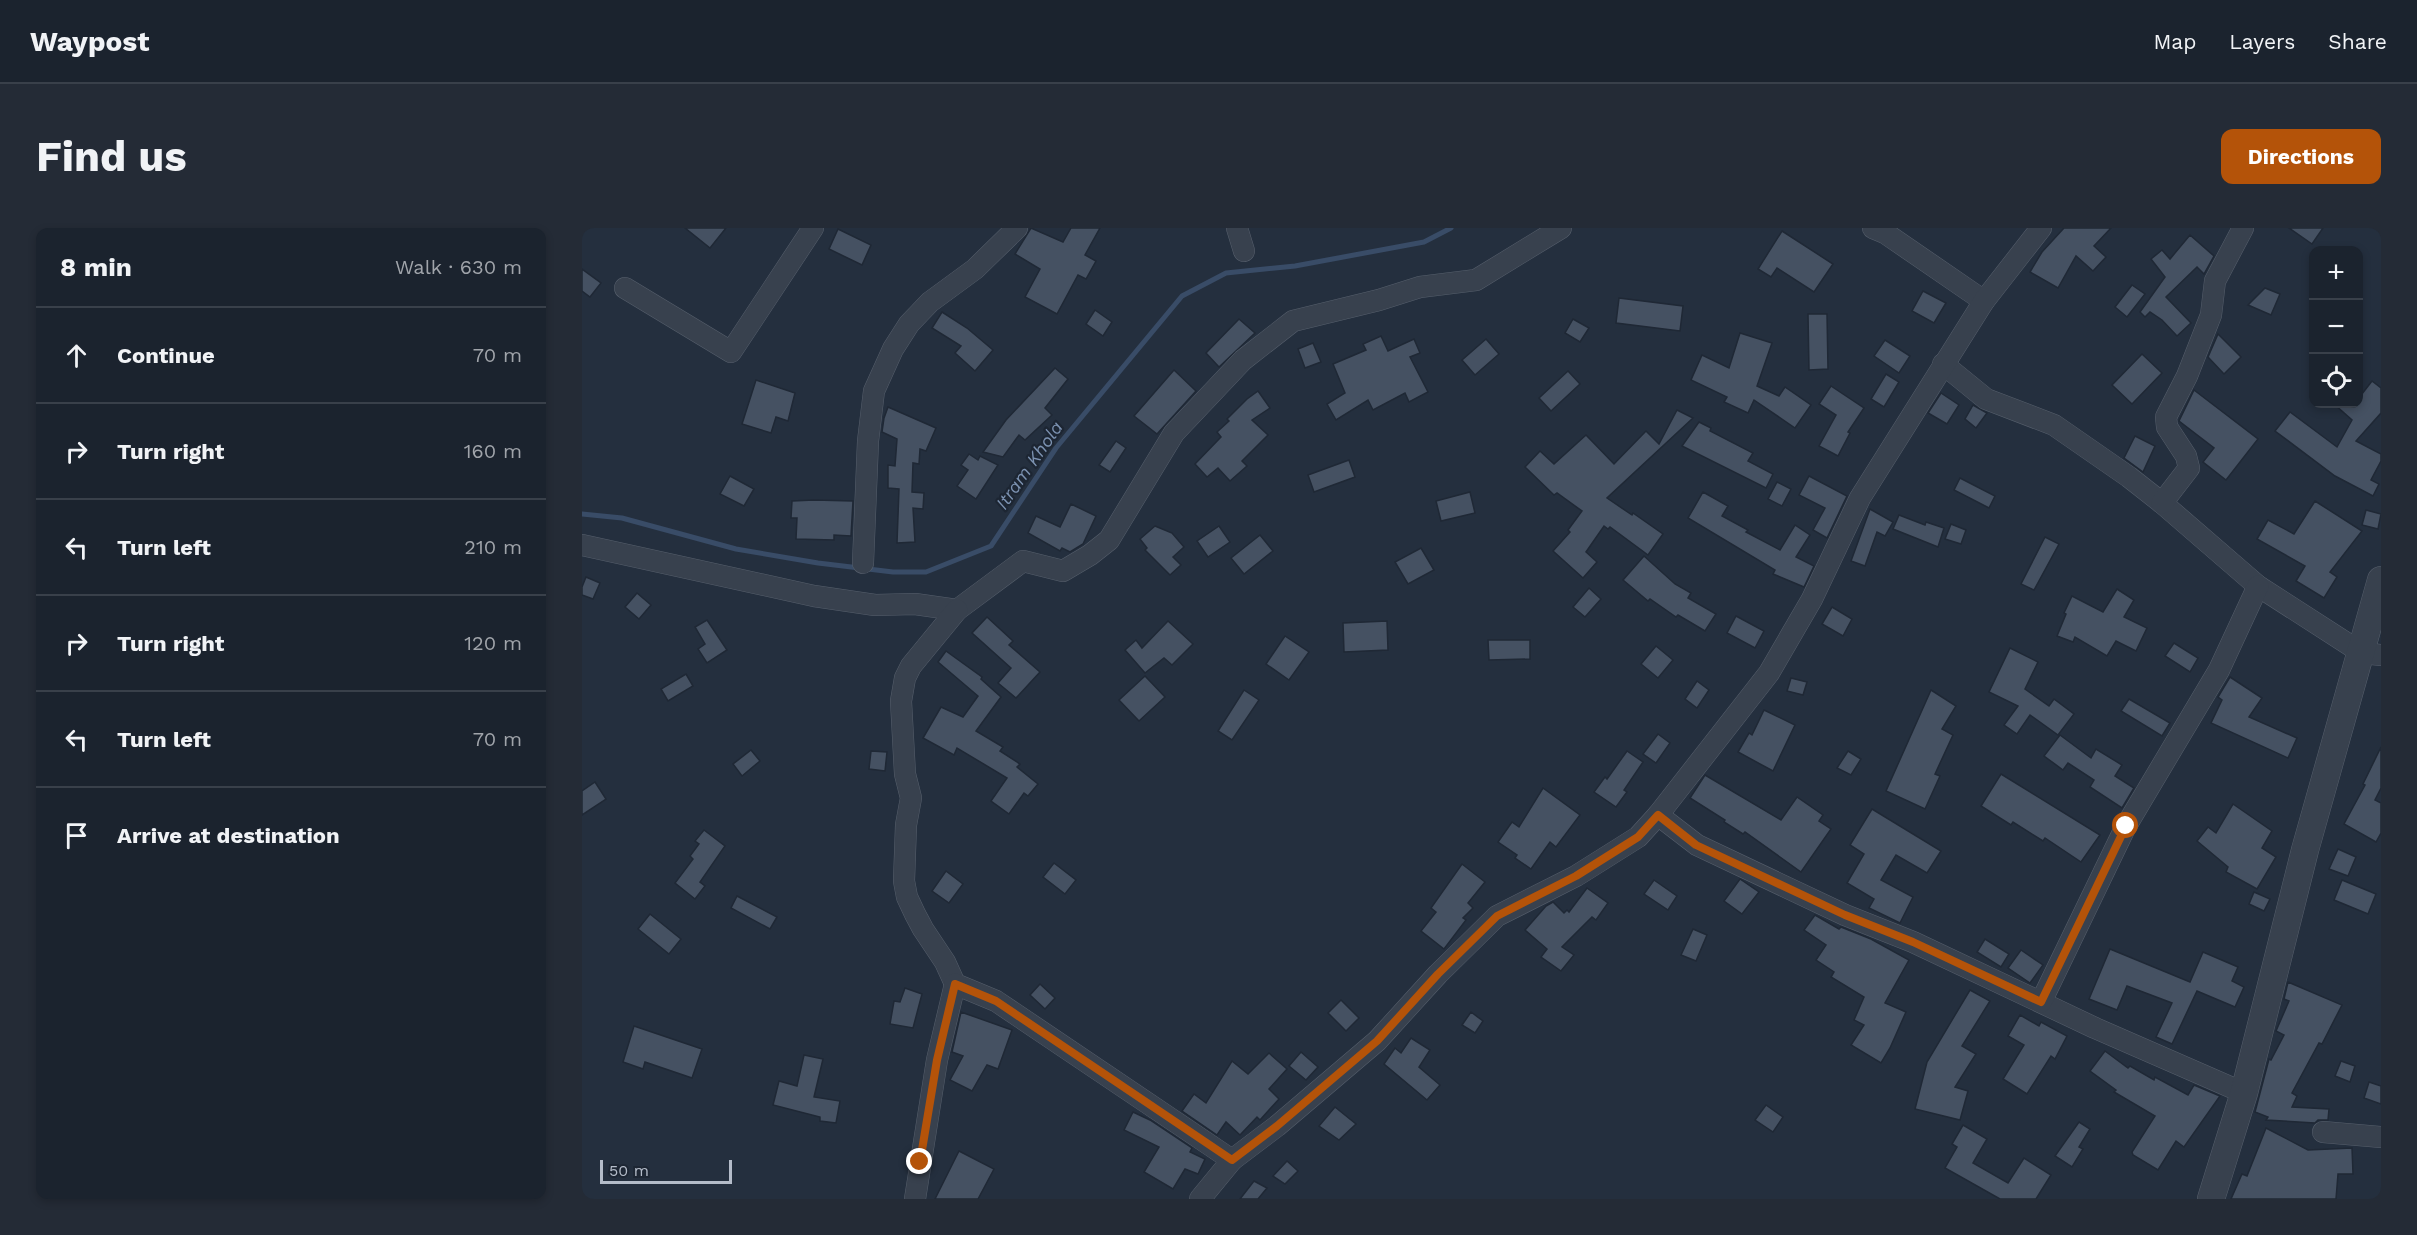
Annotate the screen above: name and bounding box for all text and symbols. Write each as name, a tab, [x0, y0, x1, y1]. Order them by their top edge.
text: Waypost	[30, 25, 149, 58]
text: Map	[2153, 29, 2196, 54]
text: Layers	[2229, 29, 2295, 54]
text: Share	[2328, 29, 2387, 54]
button: Directions	[2221, 129, 2381, 184]
text: Find us	[36, 132, 187, 181]
map controls	[2309, 246, 2363, 408]
button: +	[2309, 246, 2363, 300]
text: 8 min	[60, 252, 132, 282]
text: Walk · 630 m	[395, 255, 522, 279]
button: −	[2309, 300, 2363, 354]
icon: ahead	[60, 339, 93, 372]
text: Continue	[117, 343, 215, 368]
text: 70 m	[473, 343, 522, 367]
button: locate	[2309, 354, 2363, 408]
water label: Itram Khola	[991, 417, 1067, 513]
icon: right	[60, 435, 93, 468]
text: Turn right	[117, 439, 224, 464]
text: 160 m	[464, 439, 522, 463]
icon: left	[60, 531, 93, 564]
text: Turn left	[117, 535, 211, 560]
text: 210 m	[464, 535, 522, 559]
icon: right	[60, 627, 93, 660]
text: Turn right	[117, 631, 224, 656]
text: 120 m	[464, 631, 522, 655]
icon: left	[60, 723, 93, 756]
text: Turn left	[117, 727, 211, 752]
text: 70 m	[473, 727, 522, 751]
route start	[2112, 812, 2138, 838]
icon: arrive	[60, 819, 93, 852]
text: Arrive at destination	[117, 823, 340, 848]
route end	[906, 1148, 932, 1174]
scale bar	[600, 1157, 732, 1184]
text: 50 m	[609, 1161, 649, 1180]

